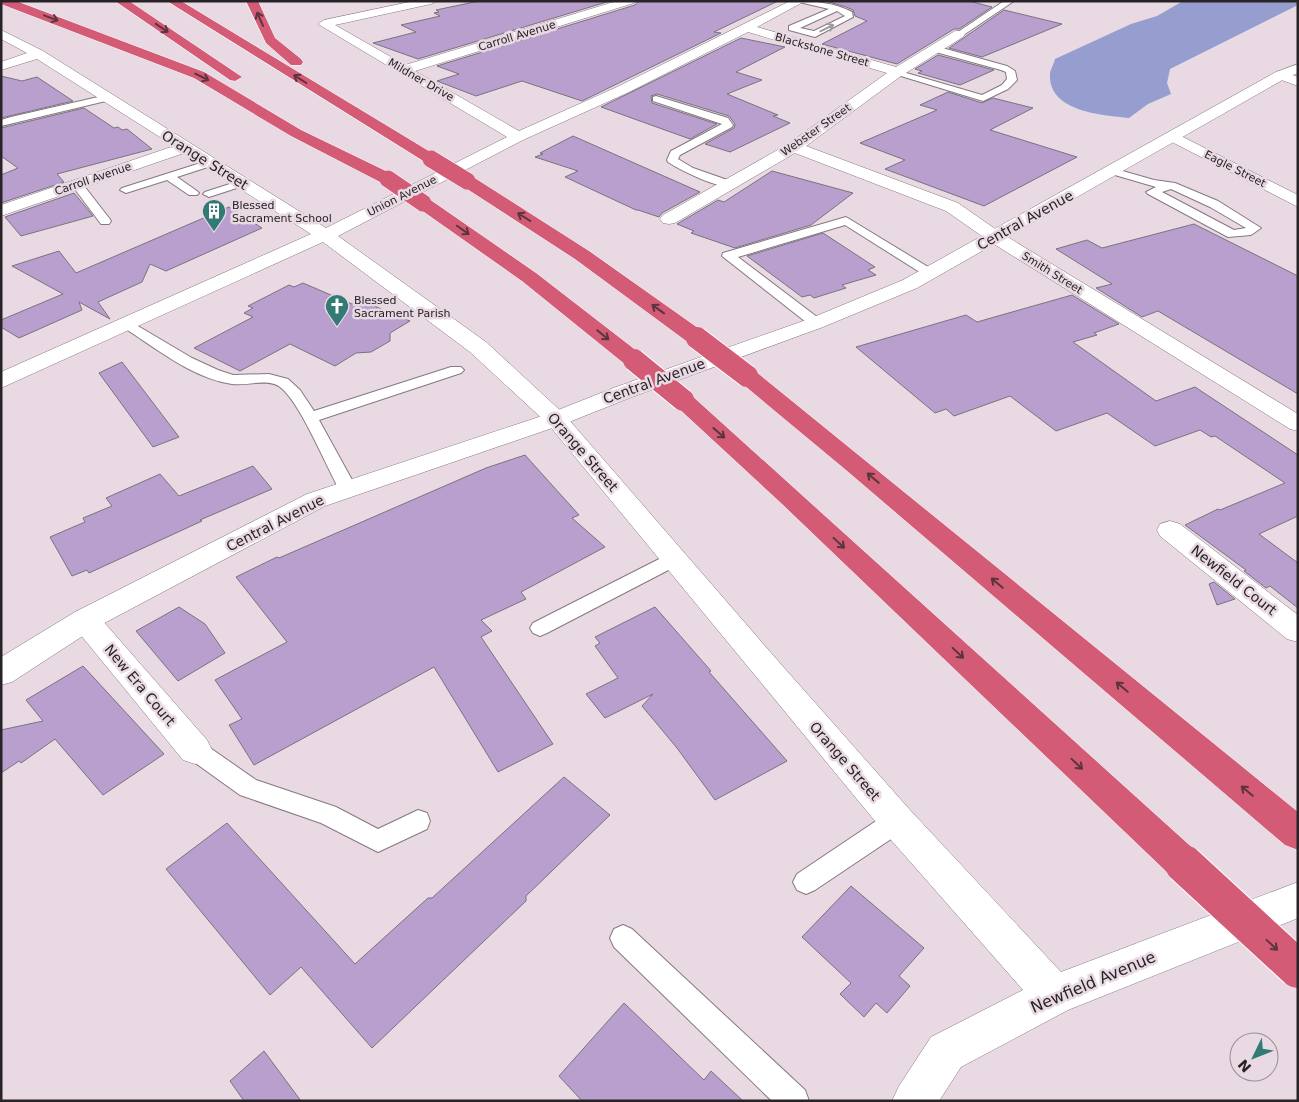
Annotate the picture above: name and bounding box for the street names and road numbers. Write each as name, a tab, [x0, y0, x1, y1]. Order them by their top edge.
street label: Carroll Avenue	[477, 18, 557, 54]
street label: Blackstone Street	[773, 30, 871, 70]
street label: Mildner Drive	[386, 56, 456, 104]
street label: Webster Street	[779, 101, 854, 159]
street label: Orange Street	[159, 127, 252, 193]
street label: Eagle Street	[1202, 148, 1269, 190]
street label: Carroll Avenue	[53, 160, 133, 198]
street label: Union Avenue	[365, 173, 439, 219]
street label: Central Avenue	[974, 187, 1076, 253]
street label: Smith Street	[1019, 249, 1085, 297]
street label: Central Avenue	[601, 355, 707, 407]
street label: Orange Street	[545, 409, 622, 495]
street label: Central Avenue	[223, 491, 327, 555]
street label: Newfield Court	[1188, 542, 1280, 619]
street label: New Era Court	[101, 641, 179, 729]
street label: Orange Street	[807, 718, 884, 804]
street label: Newfield Avenue	[1028, 947, 1158, 1017]

